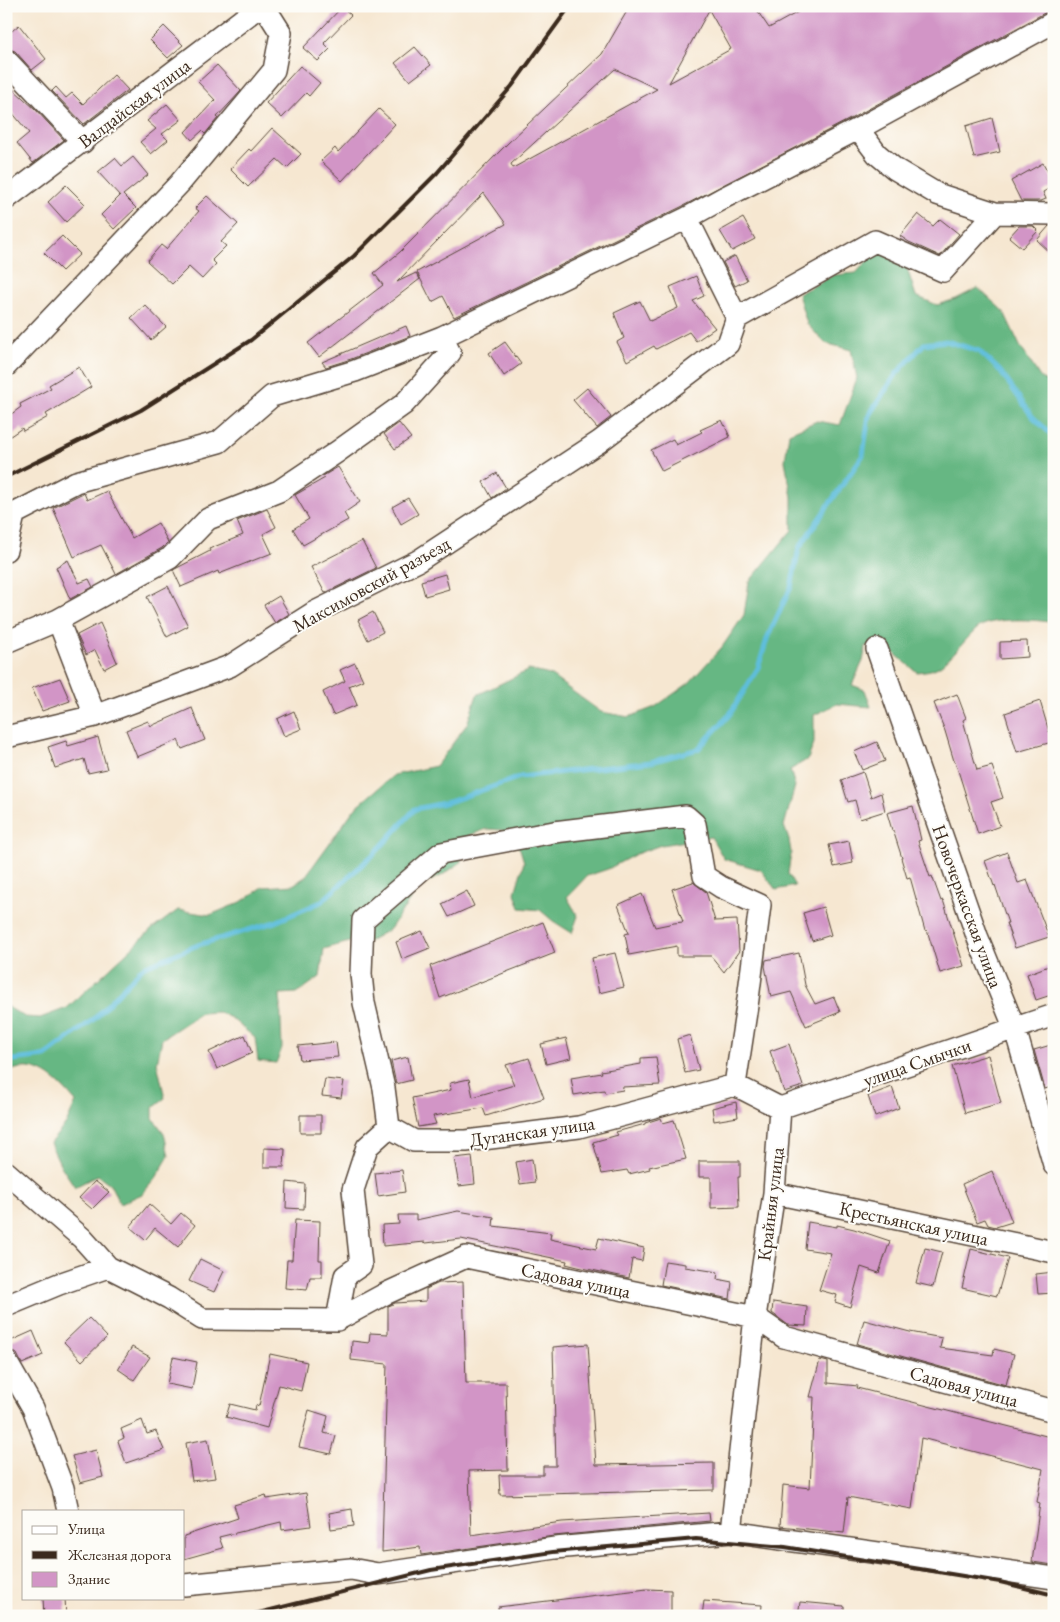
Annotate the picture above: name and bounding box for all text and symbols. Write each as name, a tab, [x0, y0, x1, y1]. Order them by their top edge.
street label: Валдайская улица	[73, 53, 196, 154]
street label: Максимовский разъезд	[288, 531, 455, 638]
street label: Новочеркасская улица	[926, 821, 1009, 992]
street label: улица Смычки	[860, 1032, 975, 1093]
street label: Дуганская улица	[468, 1110, 597, 1153]
street label: Крайняя улица	[751, 1145, 790, 1263]
street label: Крестьянская улица	[837, 1195, 991, 1252]
street label: Садовая улица	[519, 1257, 633, 1304]
street label: Садовая улица	[907, 1360, 1021, 1413]
legend	[22, 1510, 185, 1600]
text: Улица	[67, 1519, 105, 1538]
text: Железная дорога	[67, 1545, 171, 1564]
text: Здание	[68, 1569, 110, 1588]

